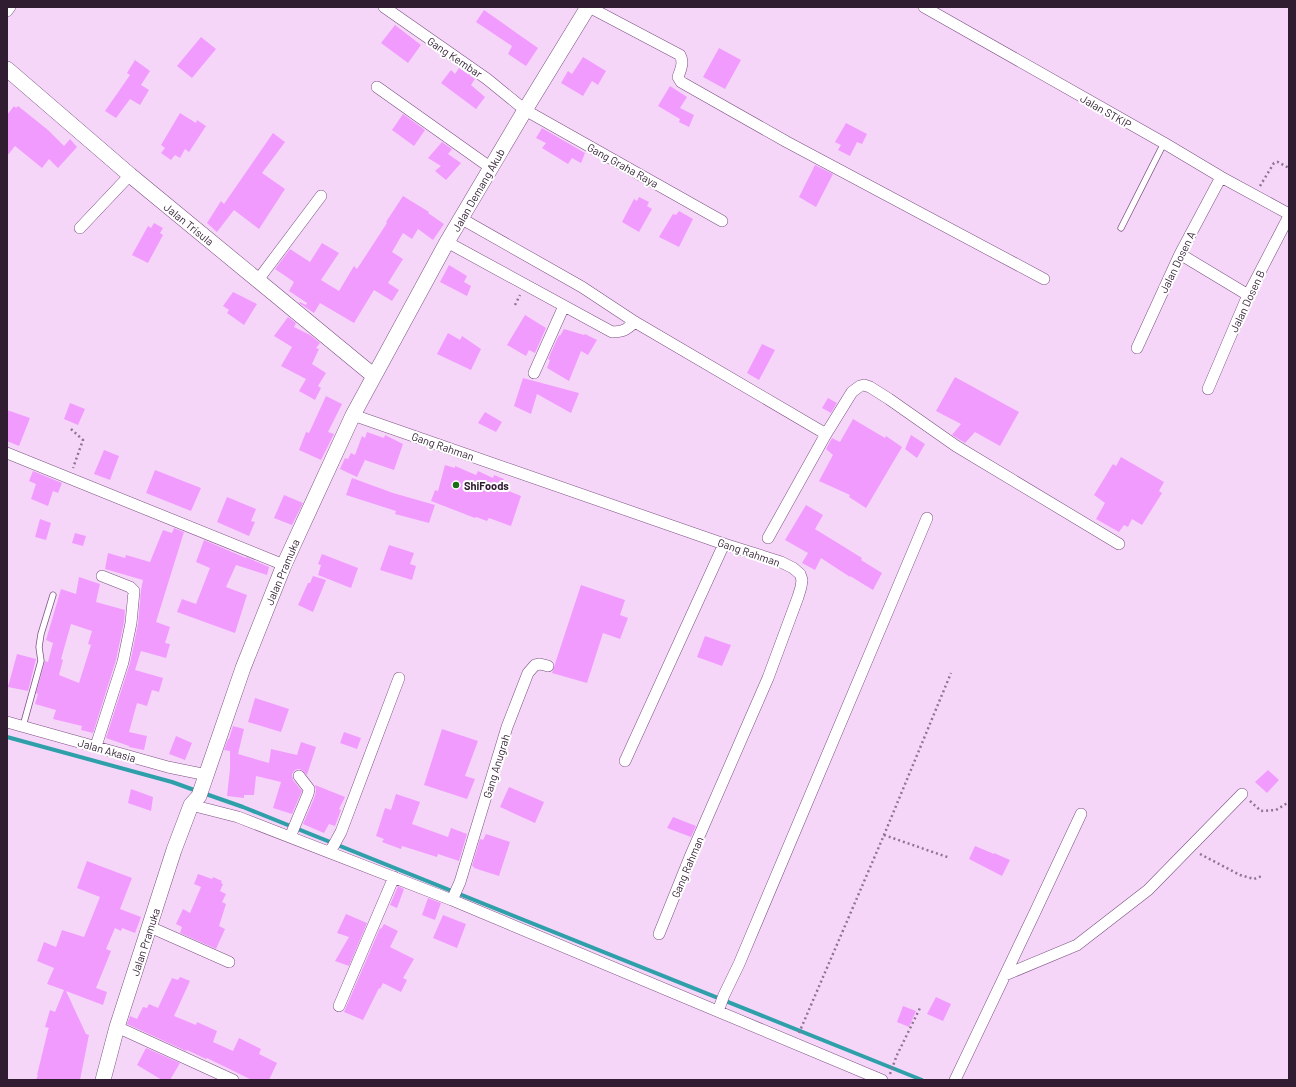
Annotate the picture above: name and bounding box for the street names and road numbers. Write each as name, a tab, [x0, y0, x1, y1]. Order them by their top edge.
street label: Gang Kembar	[425, 34, 485, 80]
street label: Jalan STKIP	[1078, 91, 1134, 131]
street label: Gang Graha Raya	[585, 140, 661, 190]
street label: Jalan Demang Akub	[449, 146, 507, 234]
street label: Jalan Trisula	[162, 200, 216, 248]
street label: Jalan Dosen A	[1156, 229, 1198, 295]
street label: Jalan Dosen B	[1227, 268, 1267, 334]
street label: Gang Rahman	[410, 429, 476, 463]
street label: Gang Rahman	[716, 535, 782, 569]
street label: Jalan Pramuka	[262, 537, 302, 607]
street label: Gang Anugrah	[480, 732, 512, 800]
street label: Jalan Akasia	[77, 736, 137, 764]
street label: Gang Rahman	[668, 834, 706, 900]
street label: Jalan Pramuka	[128, 907, 162, 977]

